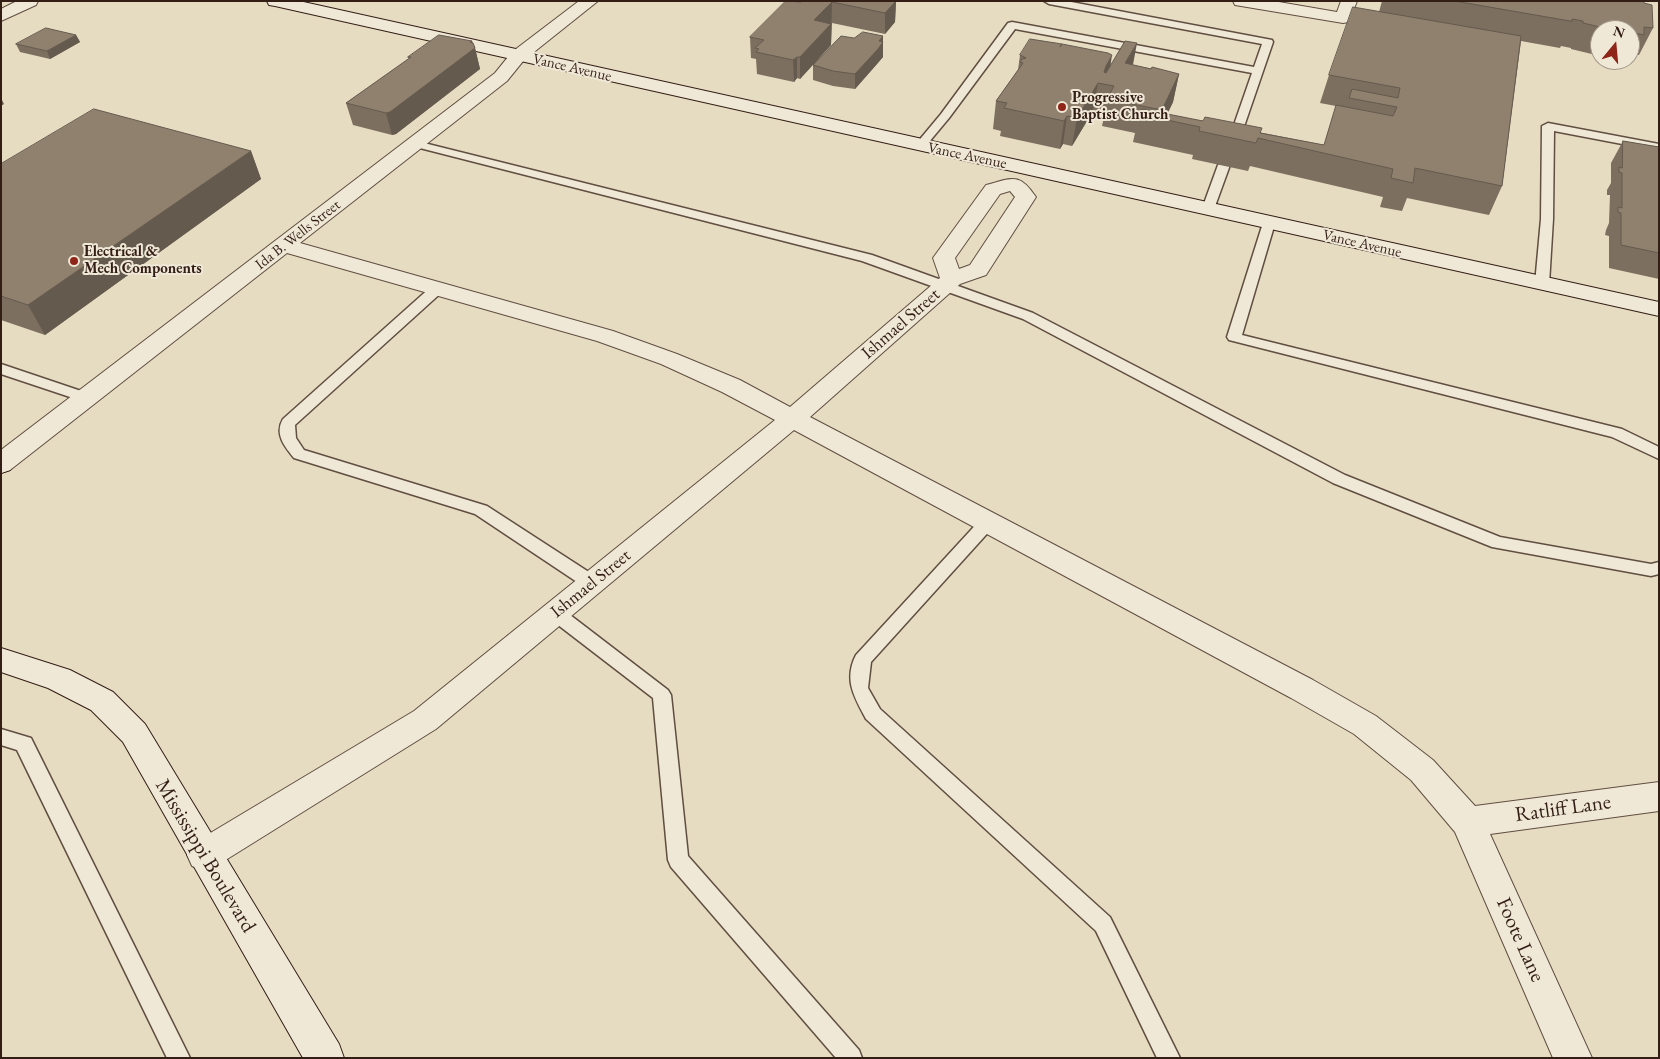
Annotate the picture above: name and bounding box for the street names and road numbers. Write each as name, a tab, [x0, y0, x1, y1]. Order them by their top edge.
street label: Vance Avenue	[531, 50, 613, 86]
street label: Vance Avenue	[926, 139, 1008, 173]
street label: Ida B. Wells Street	[252, 196, 344, 274]
street label: Vance Avenue	[1321, 226, 1403, 262]
street label: Ishmael Street	[857, 284, 945, 364]
street label: Ishmael Street	[547, 545, 635, 623]
street label: Mississippi Boulevard	[149, 775, 261, 937]
street label: Ratliff Lane	[1514, 790, 1612, 828]
street label: Foote Lane	[1490, 894, 1550, 986]

